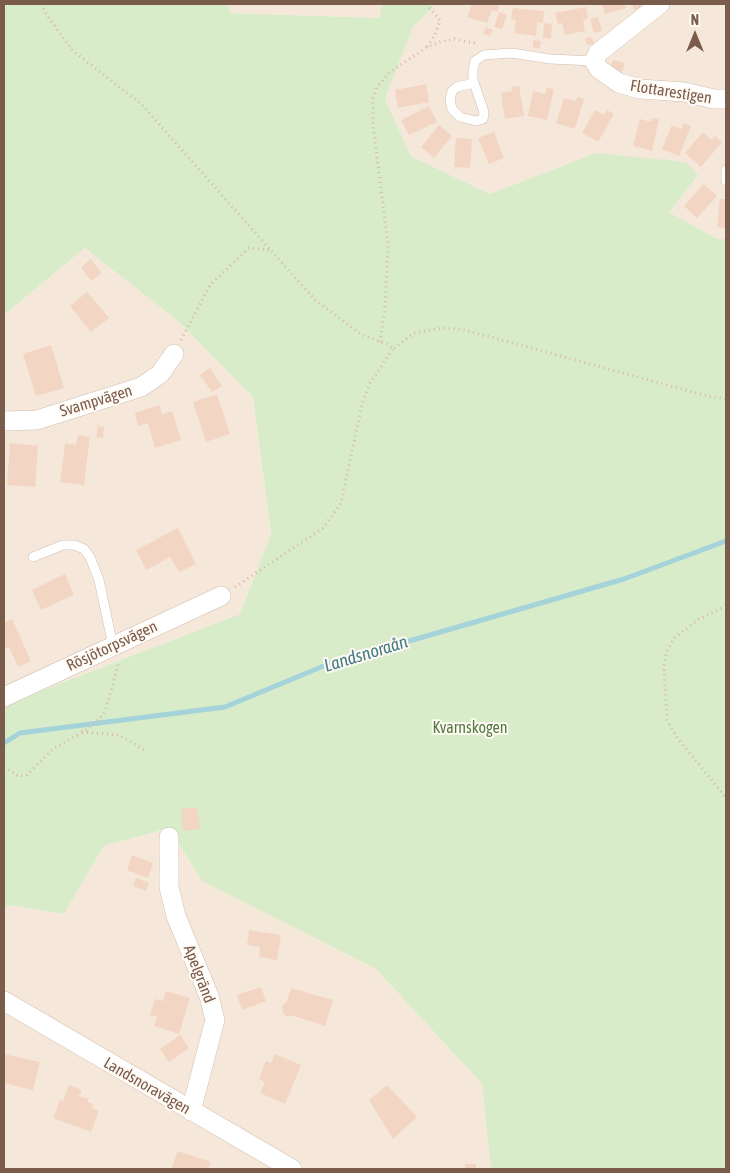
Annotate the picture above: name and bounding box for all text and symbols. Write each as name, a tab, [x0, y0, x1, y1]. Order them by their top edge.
north arrow	[670, 10, 720, 60]
text: N	[691, 12, 699, 28]
street label: Flottarestigen	[629, 76, 713, 108]
street label: Svampvägen	[57, 381, 135, 421]
street label: Rösjötorpsvägen	[64, 617, 160, 675]
water label: Landsnoraån	[322, 631, 410, 677]
park label: Kvarnskogen	[432, 718, 508, 738]
street label: Apelgränd	[179, 942, 219, 1006]
street label: Landsnoravägen	[100, 1053, 194, 1119]

